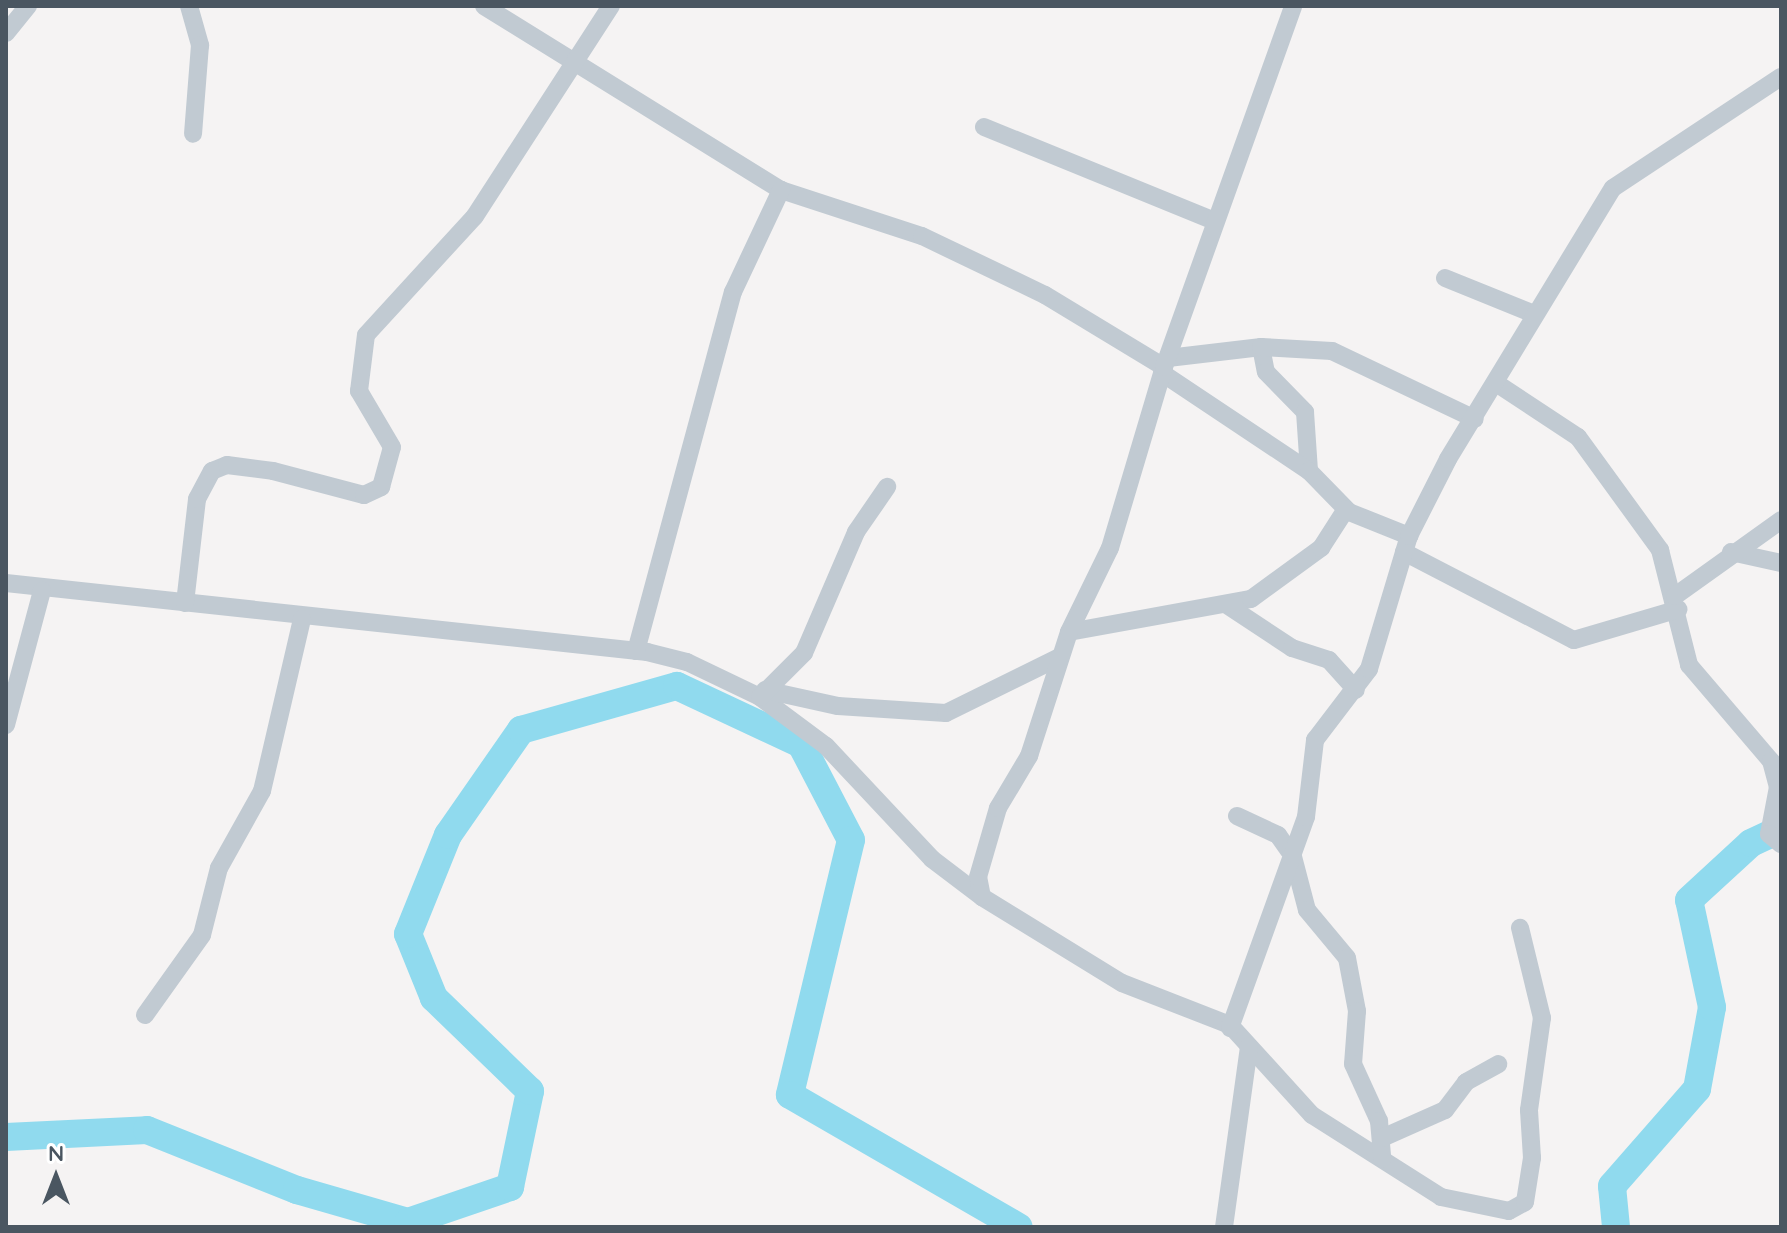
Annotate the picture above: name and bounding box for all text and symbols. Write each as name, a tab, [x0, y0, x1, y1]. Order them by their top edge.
north arrow	[16, 1137, 96, 1217]
text: N	[48, 1139, 64, 1167]

